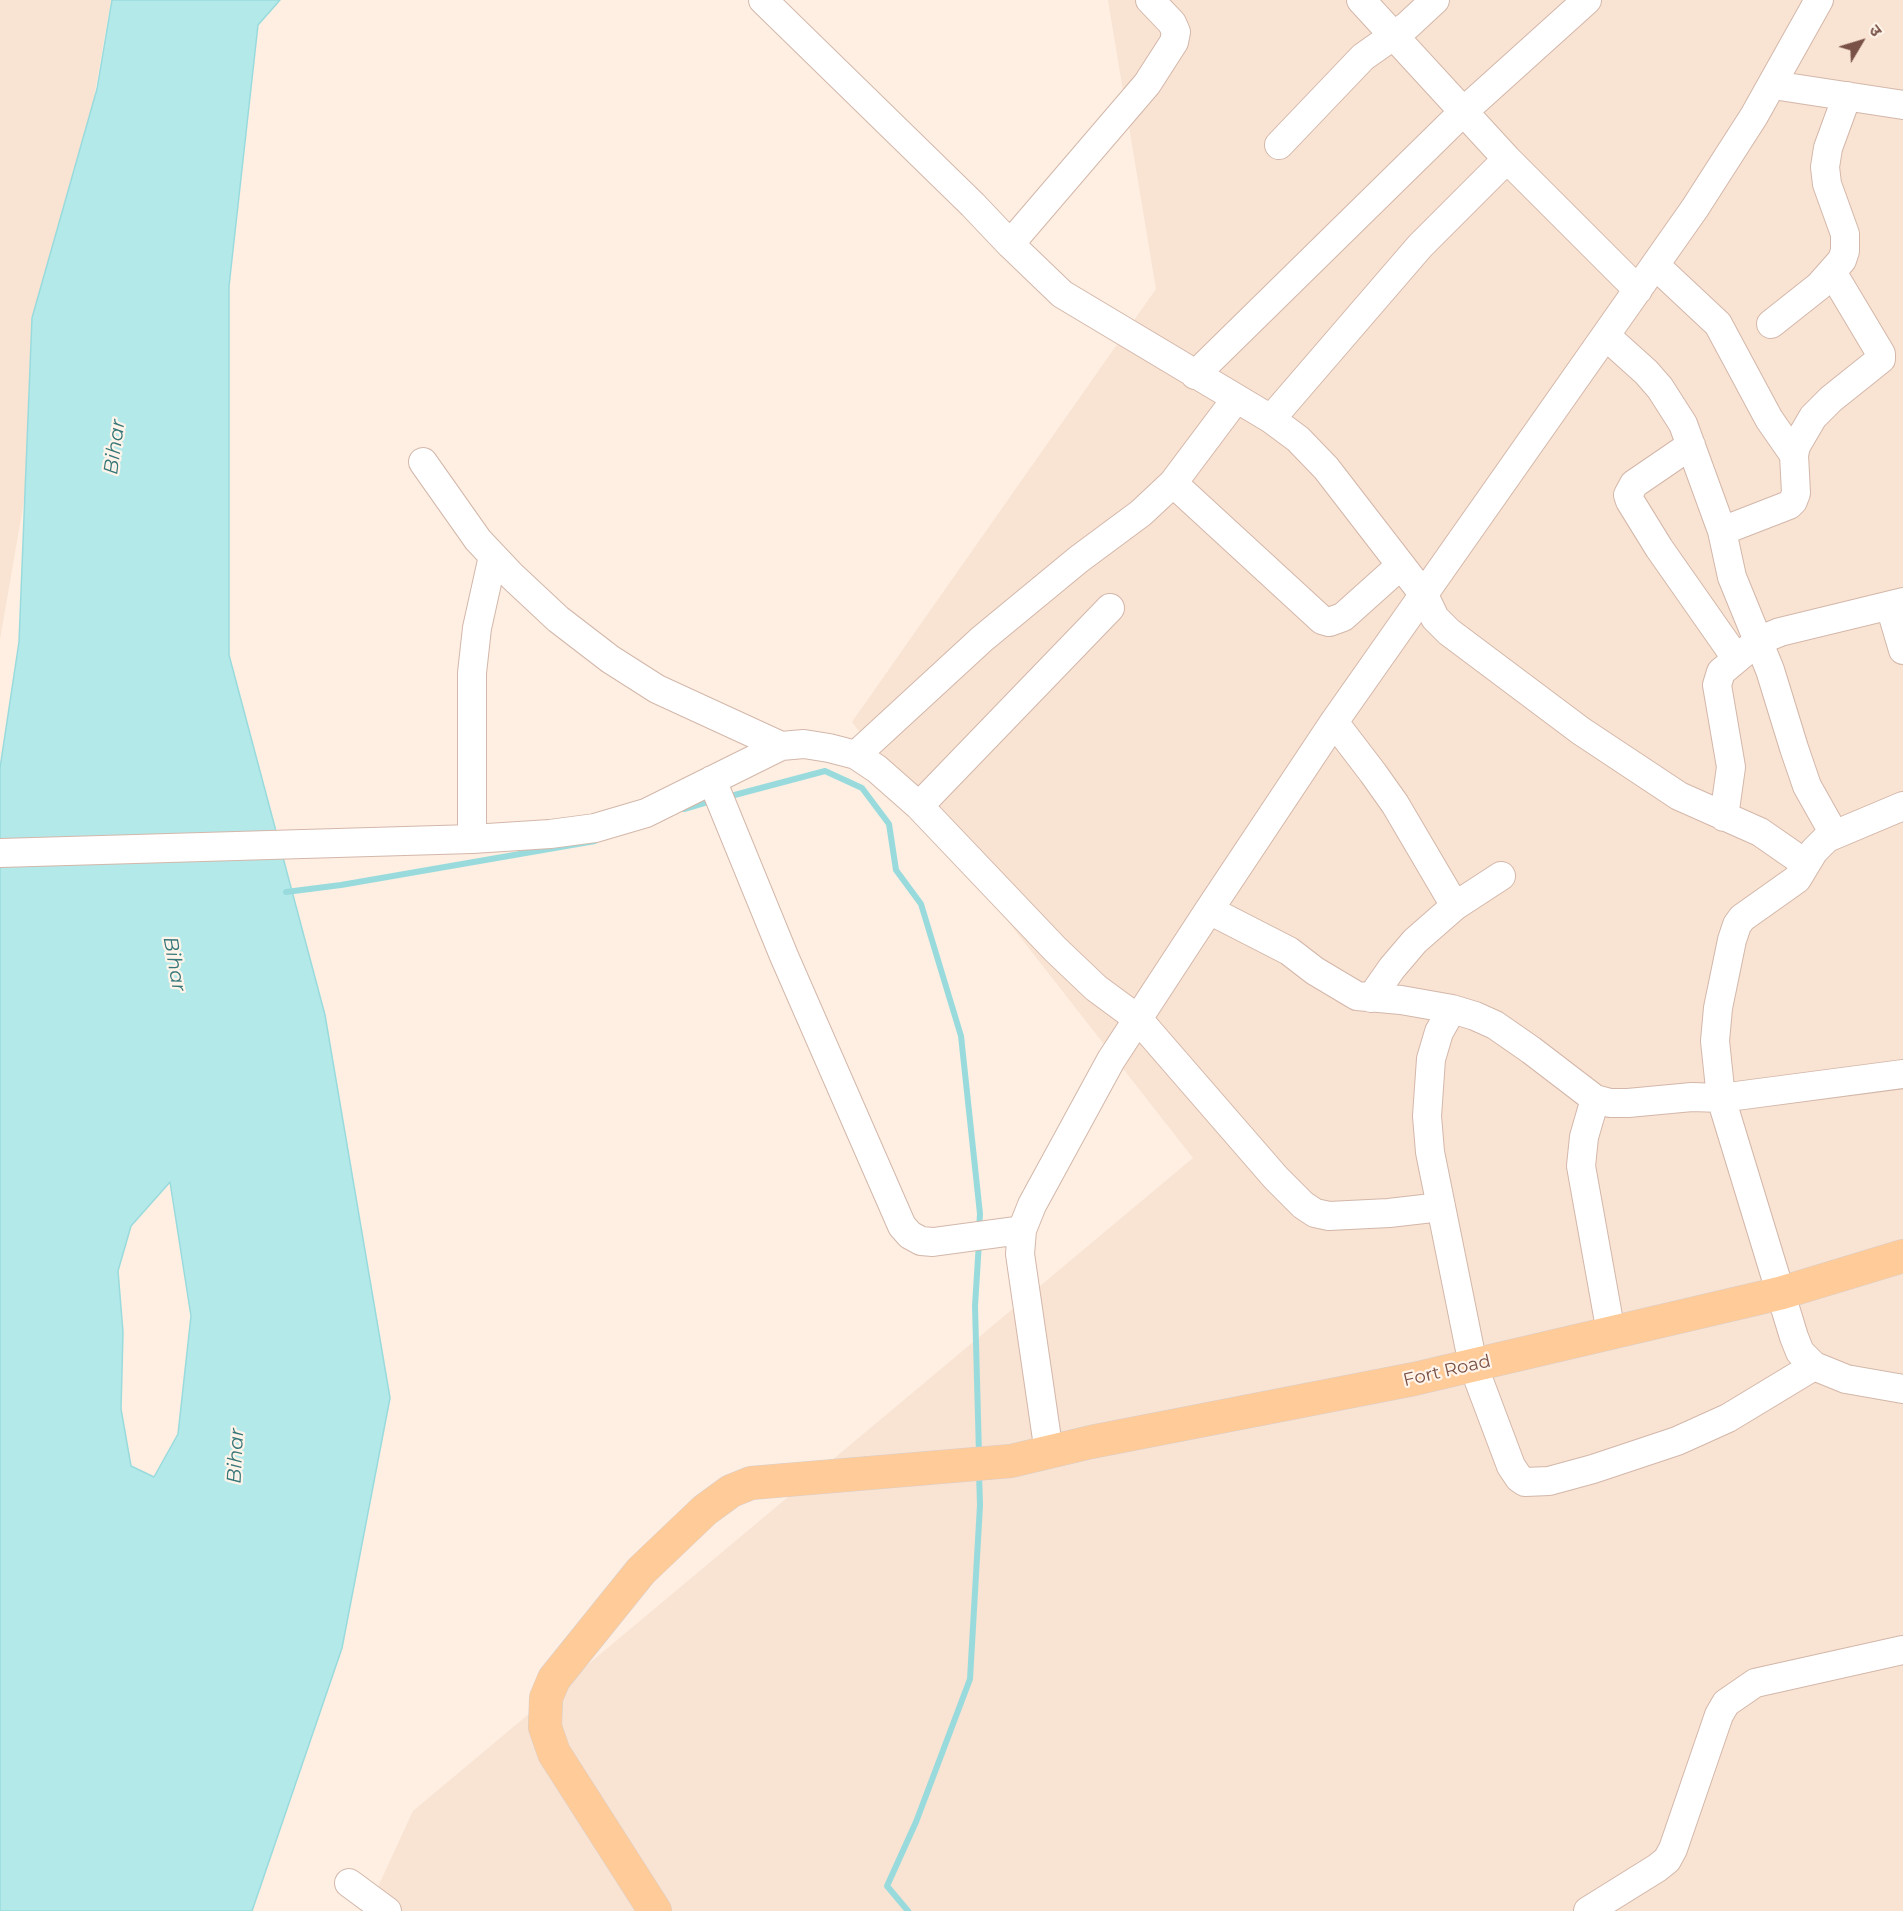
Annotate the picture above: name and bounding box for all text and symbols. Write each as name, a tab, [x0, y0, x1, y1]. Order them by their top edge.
north arrow	[1831, 12, 1891, 72]
text: उ	[1865, 21, 1886, 40]
water label: Bihar	[99, 418, 131, 476]
water label: Bihar	[157, 935, 191, 993]
street label: Fort Road	[1401, 1350, 1493, 1392]
water label: Bihar	[223, 1428, 249, 1484]

